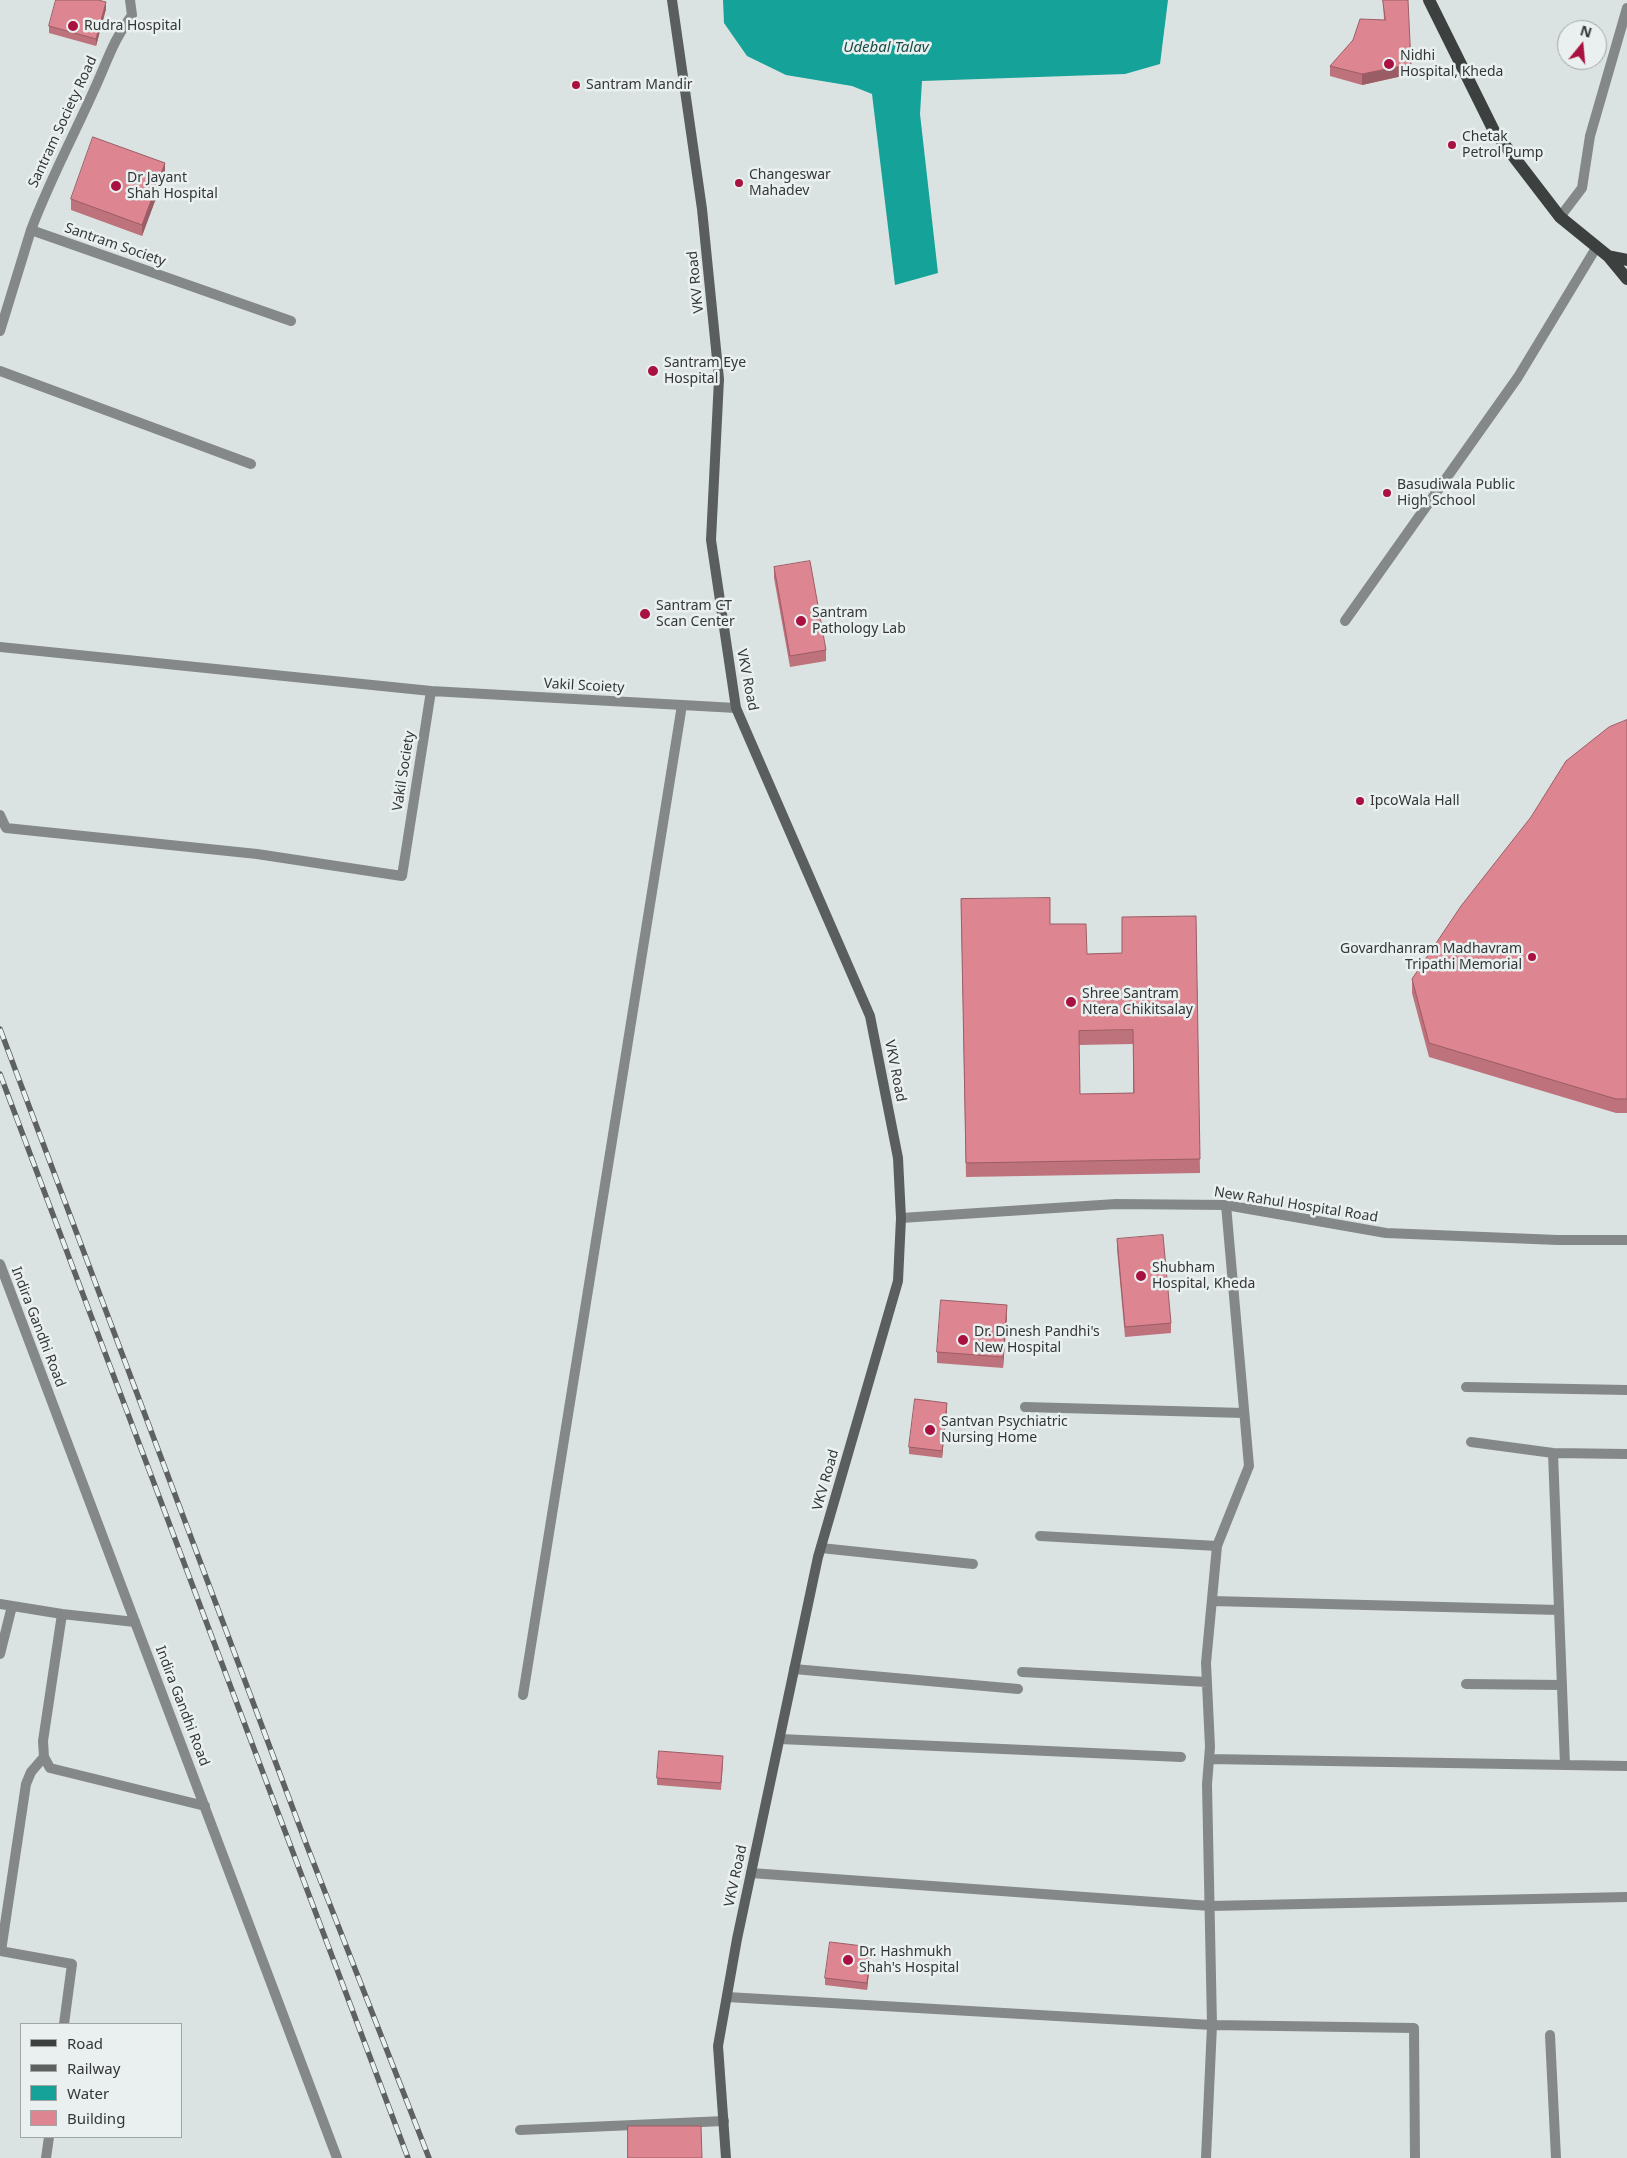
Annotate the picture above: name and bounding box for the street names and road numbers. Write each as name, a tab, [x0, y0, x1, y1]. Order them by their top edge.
street label: Santram Society Road	[25, 54, 101, 190]
street label: Santram Society	[62, 220, 168, 270]
street label: VKV Road	[684, 250, 708, 314]
street label: VKV Road	[733, 648, 761, 712]
street label: Vakil Scoiety	[543, 675, 625, 697]
street label: Vakil Society	[389, 730, 419, 812]
street label: VKV Road	[881, 1039, 909, 1103]
street label: New Rahul Hospital Road	[1213, 1184, 1379, 1226]
street label: Indira Gandhi Road	[7, 1264, 69, 1390]
street label: VKV Road	[809, 1448, 843, 1512]
street label: Indira Gandhi Road	[151, 1643, 213, 1769]
street label: VKV Road	[721, 1844, 751, 1908]

